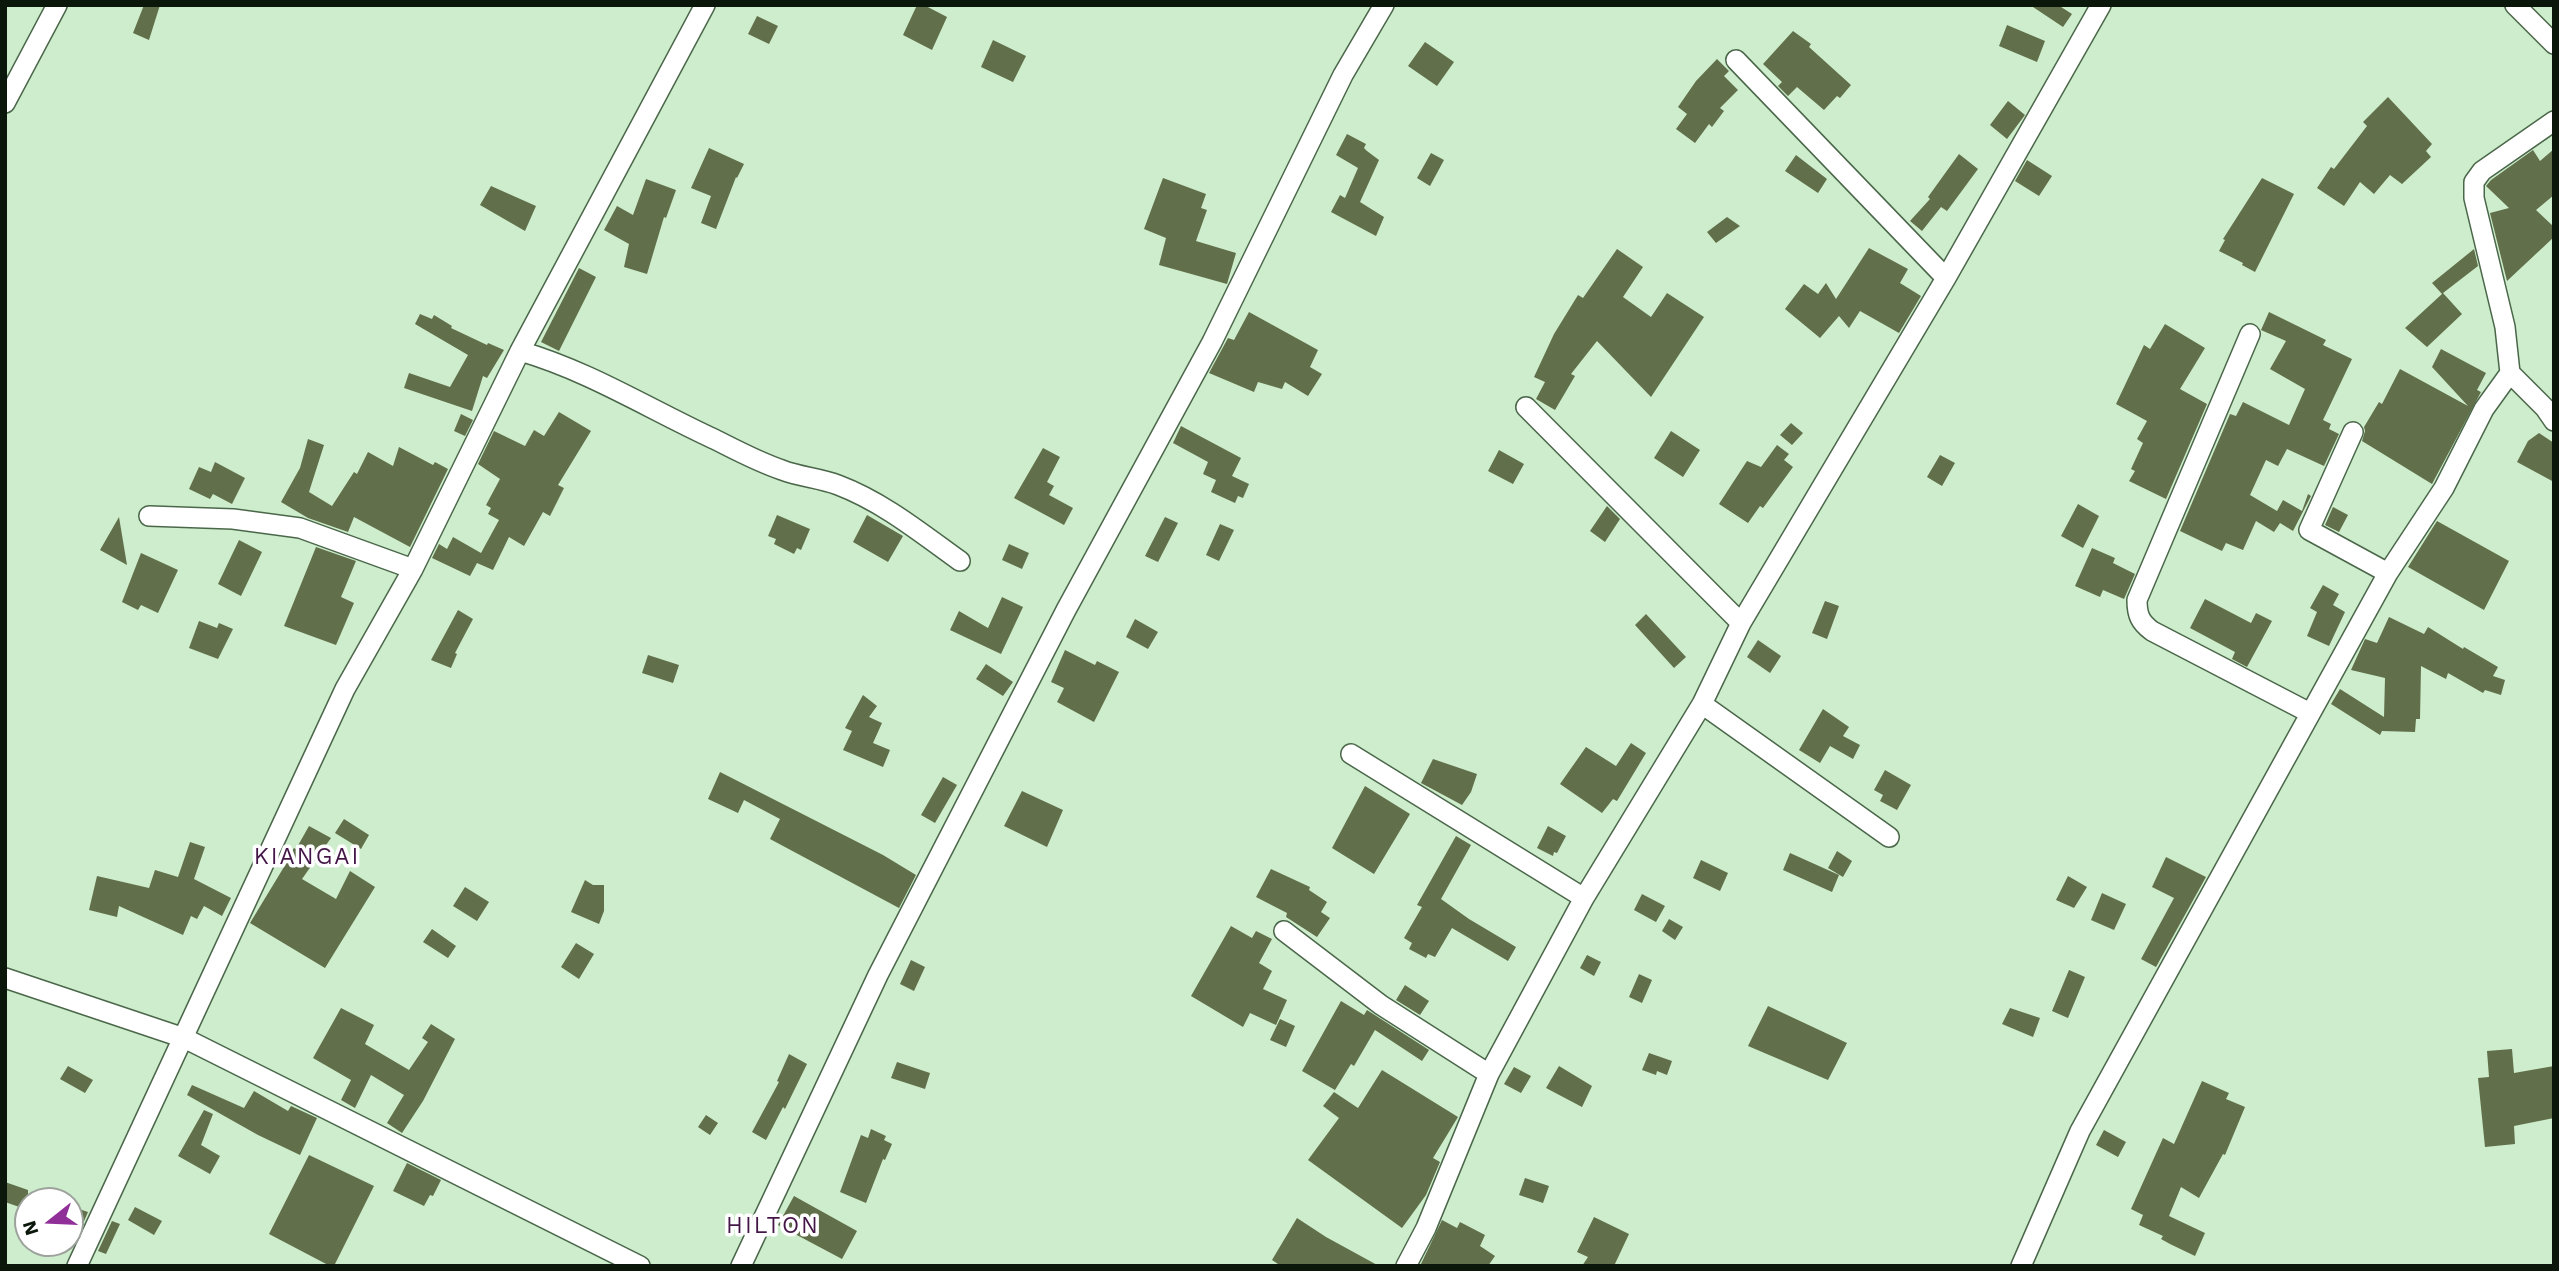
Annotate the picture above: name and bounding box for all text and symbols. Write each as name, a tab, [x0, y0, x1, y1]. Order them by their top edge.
district label: KIANGAI	[255, 843, 359, 871]
north arrow	[14, 1187, 84, 1257]
district label: HILTON	[727, 1212, 819, 1240]
text: N	[17, 1218, 44, 1238]

